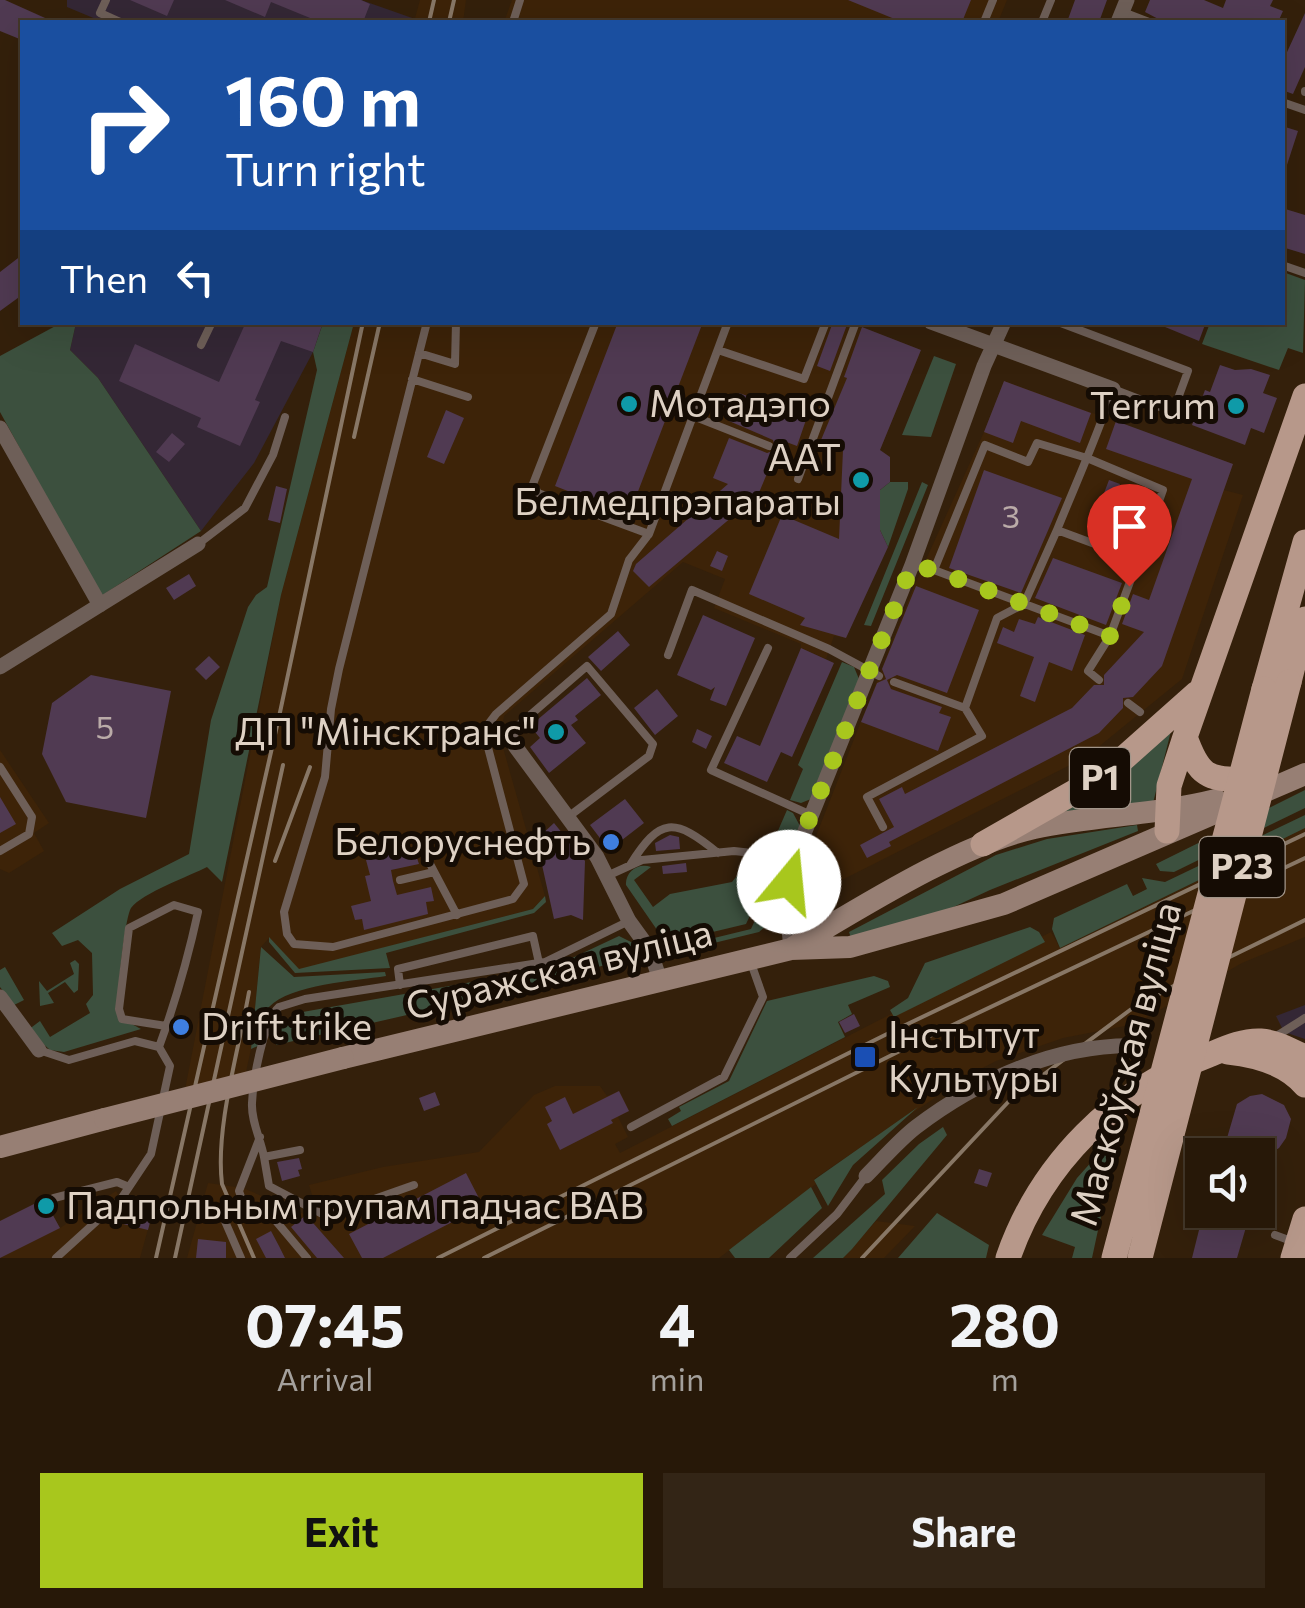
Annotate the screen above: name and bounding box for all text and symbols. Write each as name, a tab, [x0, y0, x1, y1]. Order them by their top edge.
text: 160 m	[225, 55, 421, 140]
icon: right	[60, 60, 190, 190]
text: Turn right	[225, 140, 426, 195]
icon: left	[168, 250, 223, 305]
text: Then	[60, 254, 148, 301]
place label: Мотадэпо	[649, 378, 831, 425]
place label: Terrum	[1090, 380, 1216, 427]
marker: Мотадэпо	[618, 393, 640, 415]
marker: Terrum	[1225, 395, 1247, 417]
place label: ААТ Белмедпрэпараты	[514, 432, 841, 523]
marker: ААТ Белмедпрэпараты	[850, 469, 872, 491]
pin	[1087, 484, 1172, 587]
house number: 3	[1002, 495, 1020, 535]
icon: arrive	[1102, 499, 1157, 554]
house number: 5	[96, 706, 114, 746]
place label: ДП "Мінсктранс"	[235, 706, 536, 753]
marker: ДП "Мінсктранс"	[545, 721, 567, 743]
road number: Р1	[1070, 748, 1130, 808]
place label: Белоруснефть	[334, 816, 591, 863]
position arrow	[737, 830, 841, 934]
marker: Белоруснефть	[600, 831, 622, 853]
road number: Р23	[1200, 837, 1284, 897]
street label: Маскоўская вуліца	[1058, 896, 1189, 1230]
street label: Суражская вуліца	[400, 907, 717, 1028]
place label: Drift trike	[201, 1001, 372, 1048]
place label: Інстытут Культуры	[888, 1009, 1059, 1100]
marker: Drift trike	[170, 1016, 192, 1038]
marker: Інстытут Культуры	[852, 1044, 878, 1070]
map controls	[1185, 1138, 1275, 1228]
button: sound	[1185, 1138, 1275, 1228]
place label: Падпольным групам падчас ВАВ	[66, 1180, 644, 1227]
marker: Падпольным групам падчас ВАВ	[35, 1195, 57, 1217]
text: 07:45	[245, 1286, 405, 1359]
text: 4	[659, 1286, 696, 1359]
text: 280	[949, 1286, 1060, 1359]
text: Arrival	[277, 1358, 373, 1398]
text: min	[650, 1358, 704, 1398]
text: m	[991, 1358, 1019, 1398]
button: Exit	[40, 1473, 643, 1588]
button: Share	[663, 1473, 1265, 1588]

